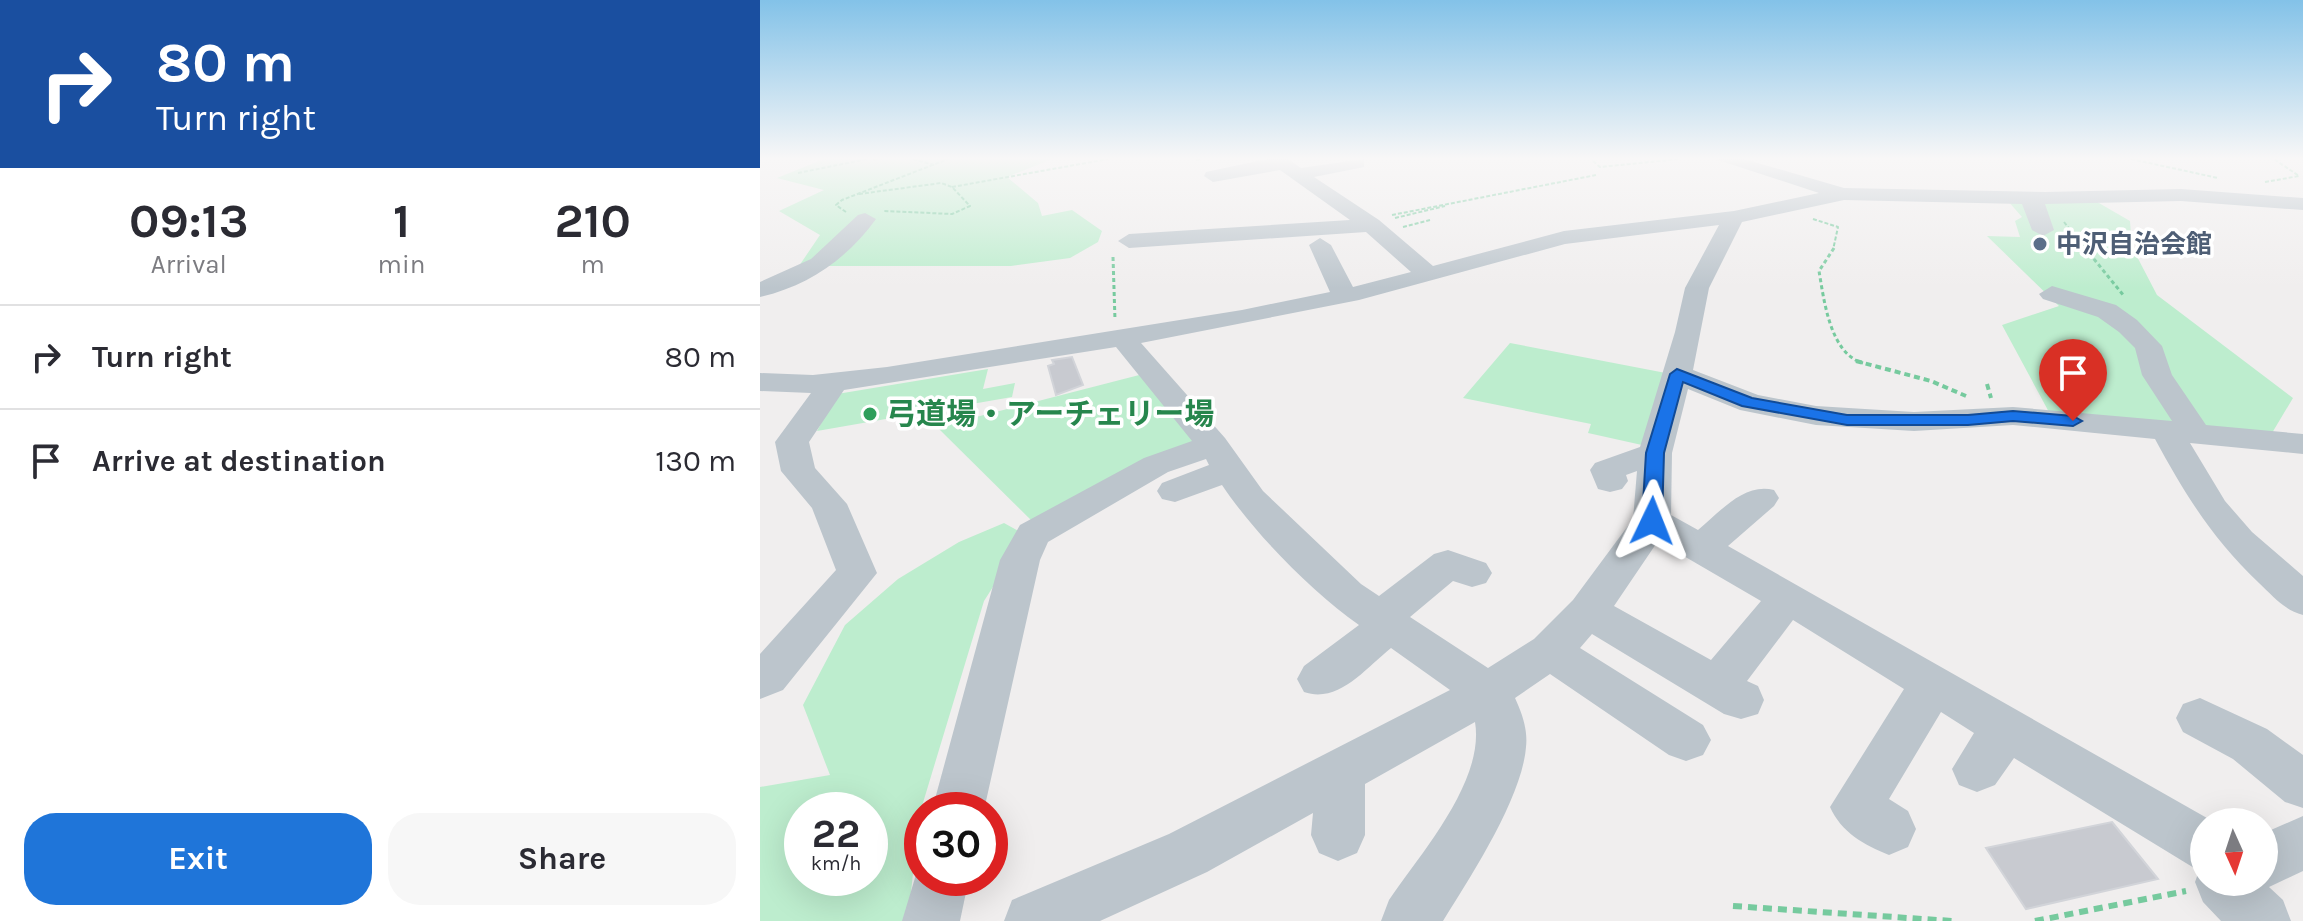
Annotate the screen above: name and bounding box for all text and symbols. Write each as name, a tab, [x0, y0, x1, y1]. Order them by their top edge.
text: 80 m	[156, 30, 295, 95]
icon: right	[24, 32, 128, 136]
text: Turn right	[156, 97, 316, 139]
text: 09:13	[129, 193, 249, 249]
text: 1	[393, 193, 410, 249]
text: 210	[554, 193, 631, 249]
place label: 中沢自治会館	[2056, 229, 2212, 260]
marker: 中沢自治会館	[2031, 235, 2049, 253]
text: Arrival	[151, 249, 227, 280]
text: min	[378, 249, 425, 280]
text: m	[581, 249, 605, 280]
icon: right	[24, 335, 68, 379]
text: Turn right	[92, 339, 232, 375]
text: 80 m	[665, 339, 736, 375]
pin	[2039, 339, 2107, 421]
icon: arrive	[2051, 351, 2095, 395]
place label: 弓道場・アーチェリー場	[886, 396, 1214, 432]
marker: 弓道場・アーチェリー場	[861, 405, 879, 423]
icon: arrive	[24, 439, 68, 483]
text: Arrive at destination	[92, 443, 386, 479]
text: 130 m	[655, 443, 736, 479]
position arrow	[1610, 479, 1694, 563]
speed limit sign: 30	[904, 792, 1008, 896]
north arrow	[2190, 808, 2278, 896]
map controls	[2190, 808, 2278, 896]
text: 22	[812, 810, 860, 857]
button: Exit	[24, 813, 372, 905]
button: Share	[388, 813, 736, 905]
text: km/h	[811, 852, 861, 875]

